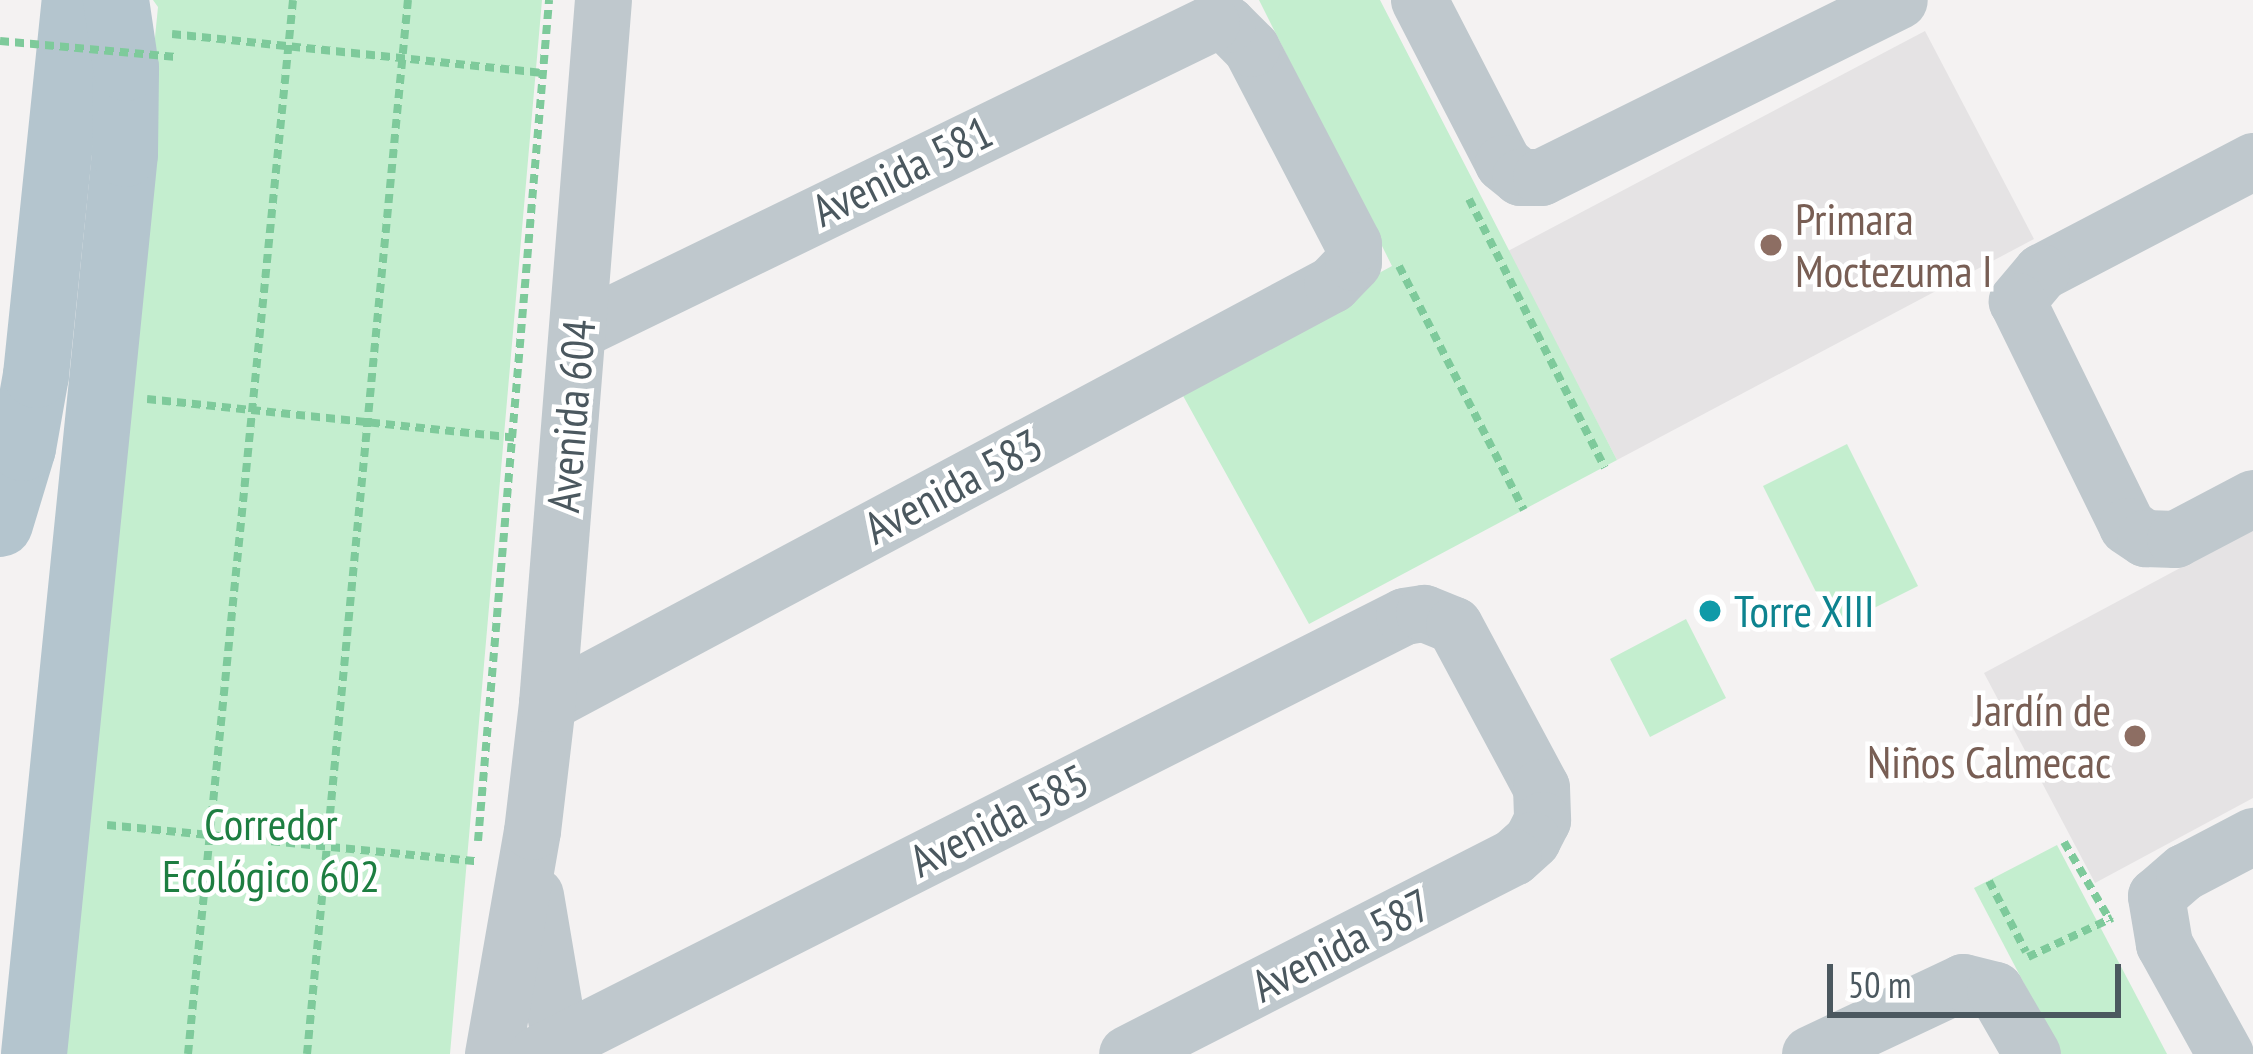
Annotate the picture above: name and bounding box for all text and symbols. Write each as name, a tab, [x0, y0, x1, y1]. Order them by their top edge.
street label: Avenida 581	[803, 104, 1001, 238]
place label: Primara Moctezuma I	[1795, 192, 1992, 298]
marker: Primara Moctezuma I	[1758, 232, 1784, 258]
street label: Avenida 604	[536, 317, 606, 515]
street label: Avenida 583	[855, 417, 1051, 555]
place label: Torre XIII	[1734, 584, 1876, 638]
marker: Torre XIII	[1697, 598, 1723, 624]
place label: Jardín de Niños Calmecac	[1867, 683, 2111, 789]
marker: Jardín de Niños Calmecac	[2122, 723, 2148, 749]
street label: Avenida 585	[901, 752, 1097, 888]
park label: Corredor Ecológico 602	[162, 797, 380, 903]
street label: Avenida 587	[1243, 877, 1439, 1013]
scale bar	[1833, 940, 2127, 1014]
text: 50 m	[1848, 961, 1911, 1008]

